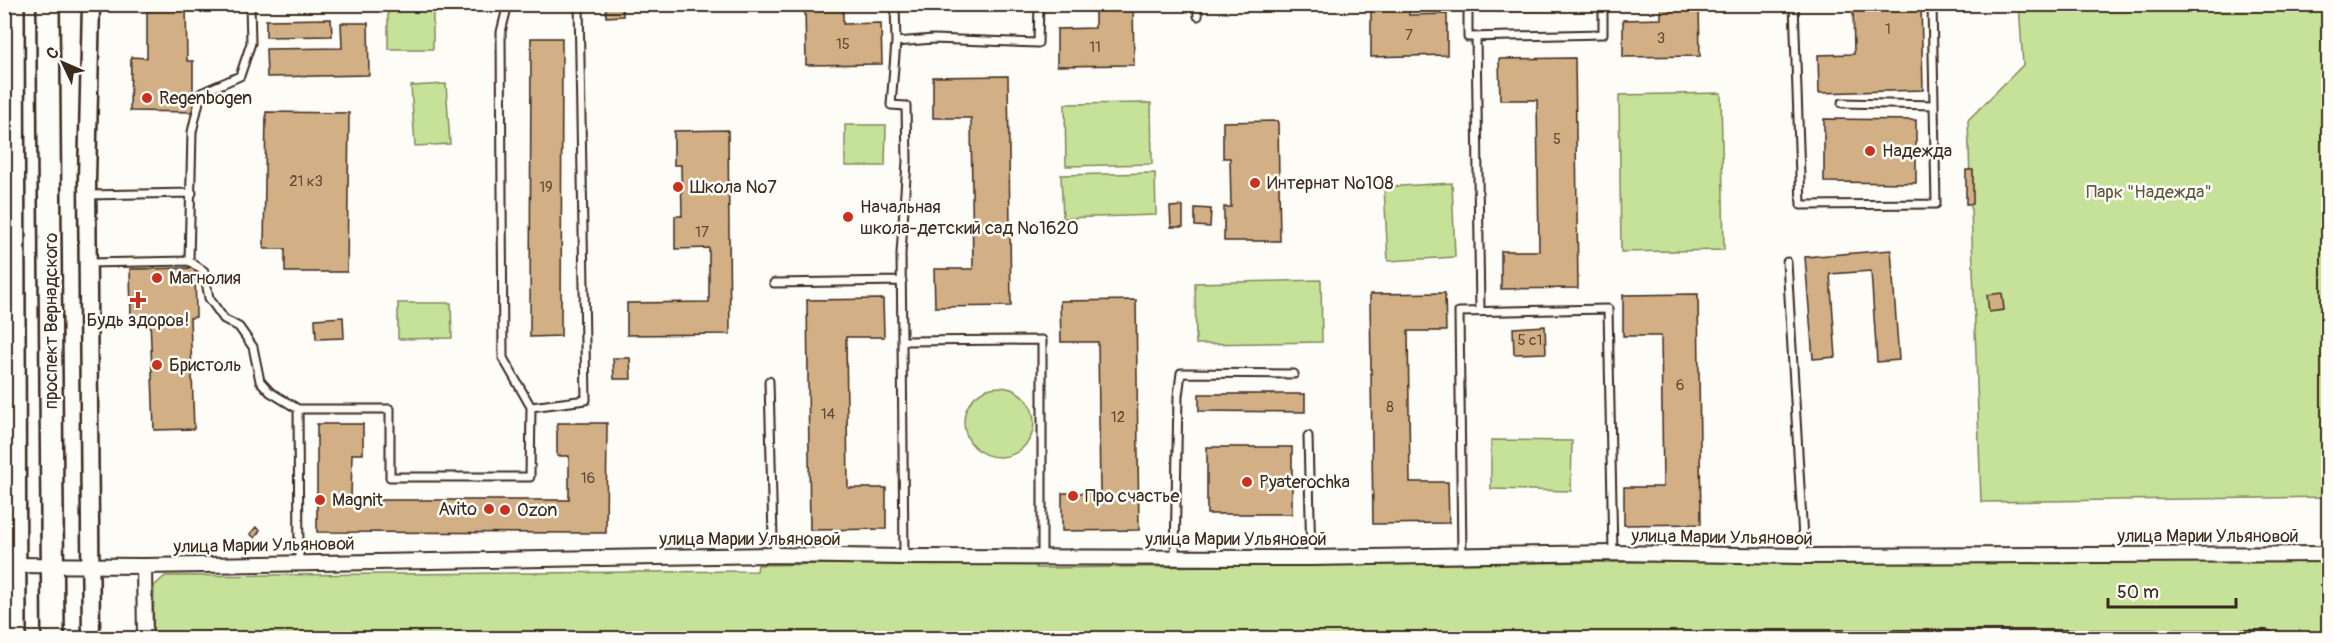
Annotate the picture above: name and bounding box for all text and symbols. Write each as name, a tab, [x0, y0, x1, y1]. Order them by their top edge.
house number: 1	[1885, 20, 1891, 39]
house number: 7	[1405, 26, 1413, 45]
house number: 3	[1657, 29, 1665, 48]
north arrow	[33, 33, 93, 93]
house number: 15	[836, 35, 850, 54]
house number: 11	[1089, 38, 1101, 57]
text: С	[42, 43, 64, 64]
place label: Regenbogen	[159, 87, 252, 110]
marker: Regenbogen	[140, 91, 154, 105]
house number: 5	[1553, 130, 1561, 149]
place label: Надежда	[1882, 140, 1952, 163]
marker: Надежда	[1863, 144, 1877, 158]
house number: 21 к3	[289, 172, 323, 191]
place label: Интернат №108	[1267, 172, 1394, 195]
place label: Школа №7	[690, 176, 777, 199]
marker: Интернат №108	[1248, 176, 1262, 190]
house number: 19	[539, 178, 553, 197]
marker: Школа №7	[671, 180, 685, 194]
park label: Парк "Надежда"	[2086, 181, 2212, 204]
place label: Начальная школа-детский сад №1620	[860, 196, 1079, 240]
marker: Начальная школа-детский сад №1620	[841, 210, 855, 224]
house number: 17	[695, 223, 709, 242]
street label: проспект Вернадского	[40, 233, 63, 409]
place label: Магнолия	[169, 267, 241, 290]
marker: Магнолия	[150, 271, 164, 285]
marker: Будь здоров!	[131, 293, 145, 307]
place label: Будь здоров!	[87, 309, 189, 332]
house number: 5 с1	[1518, 331, 1542, 350]
place label: Бристоль	[169, 354, 242, 377]
marker: Бристоль	[150, 358, 164, 372]
house number: 6	[1676, 376, 1684, 395]
house number: 8	[1386, 398, 1394, 417]
house number: 14	[821, 405, 836, 424]
house number: 12	[1111, 408, 1125, 427]
house number: 16	[581, 469, 595, 488]
place label: Pyaterochka	[1259, 471, 1350, 494]
marker: Pyaterochka	[1240, 475, 1254, 489]
place label: Про счастье	[1085, 485, 1180, 508]
place label: Magnit	[332, 489, 384, 512]
marker: Про счастье	[1066, 489, 1080, 503]
marker: Magnit	[313, 493, 327, 507]
place label: Avito	[438, 498, 477, 521]
place label: Ozon	[517, 499, 557, 522]
marker: Avito	[482, 502, 496, 516]
marker: Ozon	[498, 503, 512, 517]
street label: улица Марии Ульяновой	[1630, 524, 1813, 551]
street label: улица Марии Ульяновой	[2116, 525, 2299, 548]
street label: улица Марии Ульяновой	[658, 528, 841, 551]
street label: улица Марии Ульяновой	[1144, 528, 1327, 551]
street label: улица Марии Ульяновой	[172, 532, 355, 559]
scale bar	[2108, 571, 2236, 609]
text: 50 m	[2117, 581, 2159, 604]

